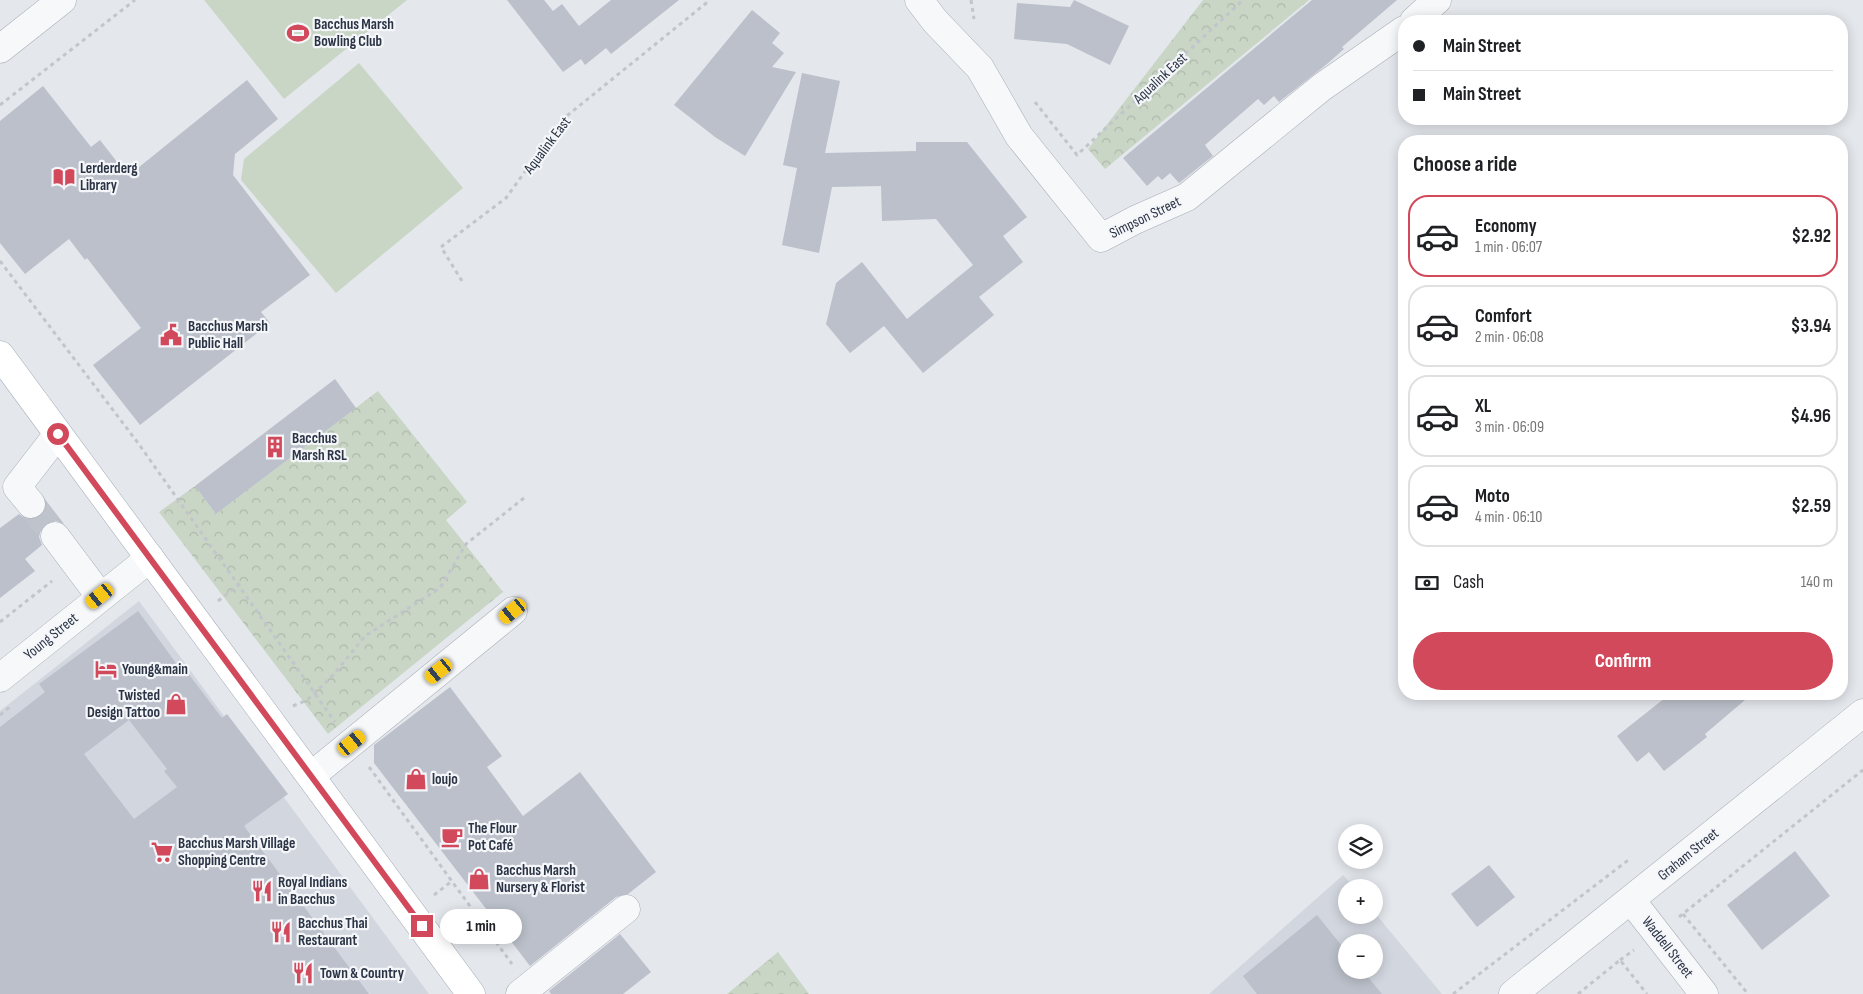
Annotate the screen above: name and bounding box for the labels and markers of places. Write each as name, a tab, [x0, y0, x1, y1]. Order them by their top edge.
place label: Bacchus Marsh Bowling Club	[314, 15, 394, 51]
sports icon: Bacchus Marsh Bowling Club	[285, 20, 311, 46]
place label: Lerderderg Library	[80, 159, 138, 195]
library icon: Lerderderg Library	[51, 164, 77, 190]
place label: Bacchus Marsh Public Hall	[188, 317, 268, 353]
public building icon: Bacchus Marsh Public Hall	[158, 322, 184, 348]
place label: Bacchus Marsh RSL	[292, 429, 347, 465]
building icon: Bacchus Marsh RSL	[262, 434, 288, 460]
hotel icon: Young&main	[93, 656, 119, 682]
place label: Young&main	[122, 660, 188, 679]
place label: Twisted Design Tattoo	[87, 686, 160, 722]
shop icon: Twisted Design Tattoo	[163, 691, 189, 717]
shop icon: loujo	[403, 766, 429, 792]
place label: loujo	[432, 770, 458, 789]
place label: The Flour Pot Café	[468, 819, 517, 855]
cafe icon: The Flour Pot Café	[439, 824, 465, 850]
place label: Bacchus Marsh Village Shopping Centre	[178, 834, 295, 870]
supermarket icon: Bacchus Marsh Village Shopping Centre	[149, 839, 175, 865]
place label: Bacchus Marsh Nursery & Florist	[496, 861, 585, 897]
shop icon: Bacchus Marsh Nursery & Florist	[466, 866, 492, 892]
place label: Royal Indians in Bacchus	[278, 873, 348, 909]
restaurant icon: Royal Indians in Bacchus	[249, 878, 275, 904]
place label: Bacchus Thai Restaurant	[298, 914, 368, 950]
restaurant icon: Bacchus Thai Restaurant	[268, 919, 294, 945]
restaurant icon: Town & Country	[290, 960, 316, 986]
place label: Town & Country	[320, 964, 405, 983]

